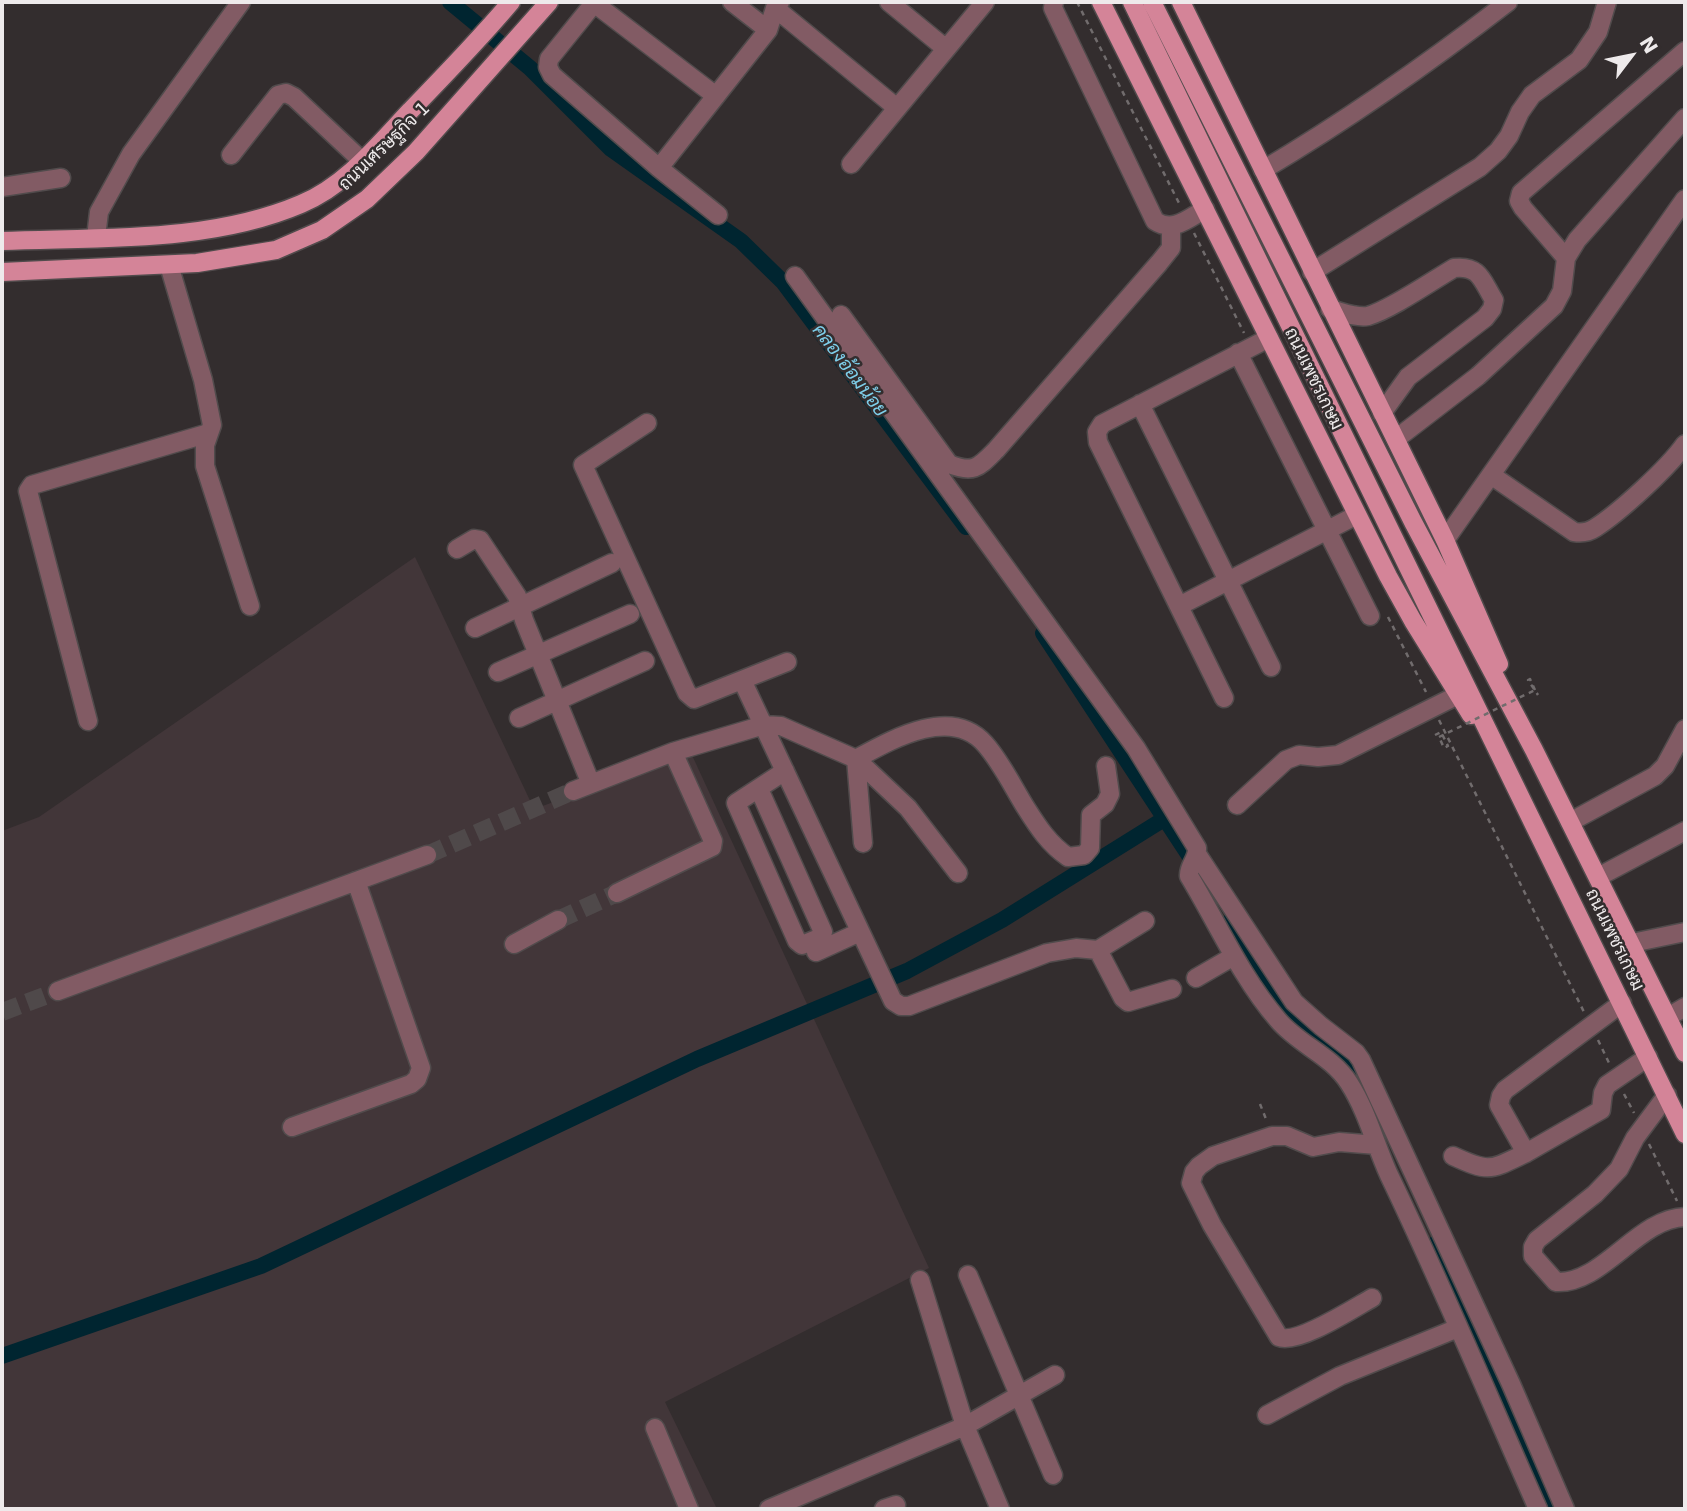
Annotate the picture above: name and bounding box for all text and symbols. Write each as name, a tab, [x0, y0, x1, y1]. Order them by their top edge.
north arrow	[1596, 21, 1666, 91]
text: N	[1635, 32, 1662, 57]
street label: ถนนเศรษฐกิจ 1	[335, 98, 435, 196]
water label: คลองอ้อมน้อย	[807, 320, 891, 422]
street label: ถนนเพชรเกษม	[1279, 325, 1347, 433]
street label: ถนนเพชรเกษม	[1580, 886, 1648, 994]

